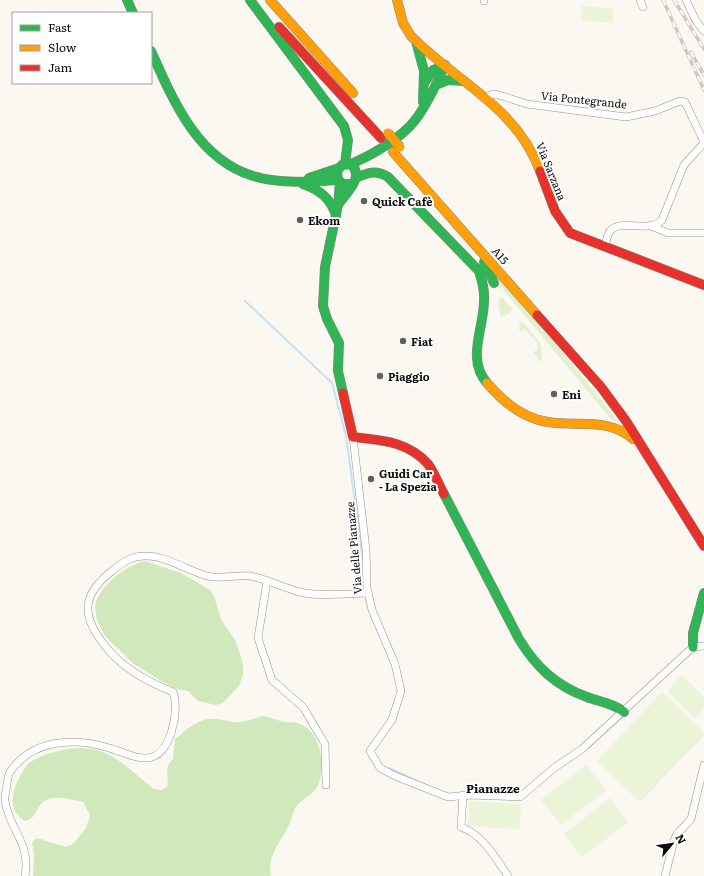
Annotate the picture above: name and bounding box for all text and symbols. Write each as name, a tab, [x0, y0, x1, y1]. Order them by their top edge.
legend	[12, 12, 152, 84]
text: Fast	[48, 18, 72, 36]
text: Slow	[48, 38, 77, 56]
text: Jam	[48, 58, 73, 76]
street label: Via Pontegrande	[540, 87, 628, 112]
street label: Via Sarzana	[533, 139, 571, 203]
place label: Quick Cafè	[372, 193, 432, 209]
marker: Quick Cafè	[359, 196, 369, 206]
place label: Ekom	[308, 212, 340, 228]
marker: Ekom	[295, 215, 305, 225]
street label: A15	[489, 243, 513, 267]
place label: Fiat	[411, 333, 433, 349]
marker: Fiat	[398, 336, 408, 346]
place label: Piaggio	[388, 368, 430, 384]
marker: Piaggio	[375, 371, 385, 381]
place label: Eni	[562, 386, 581, 402]
marker: Eni	[549, 389, 559, 399]
place label: Guidi Car - La Spezia	[379, 465, 438, 494]
marker: Guidi Car - La Spezia	[366, 474, 376, 484]
street label: Via delle Pianazze	[341, 501, 365, 595]
district label: Pianazze	[466, 779, 520, 797]
north arrow	[652, 824, 692, 864]
text: N	[672, 831, 691, 847]

